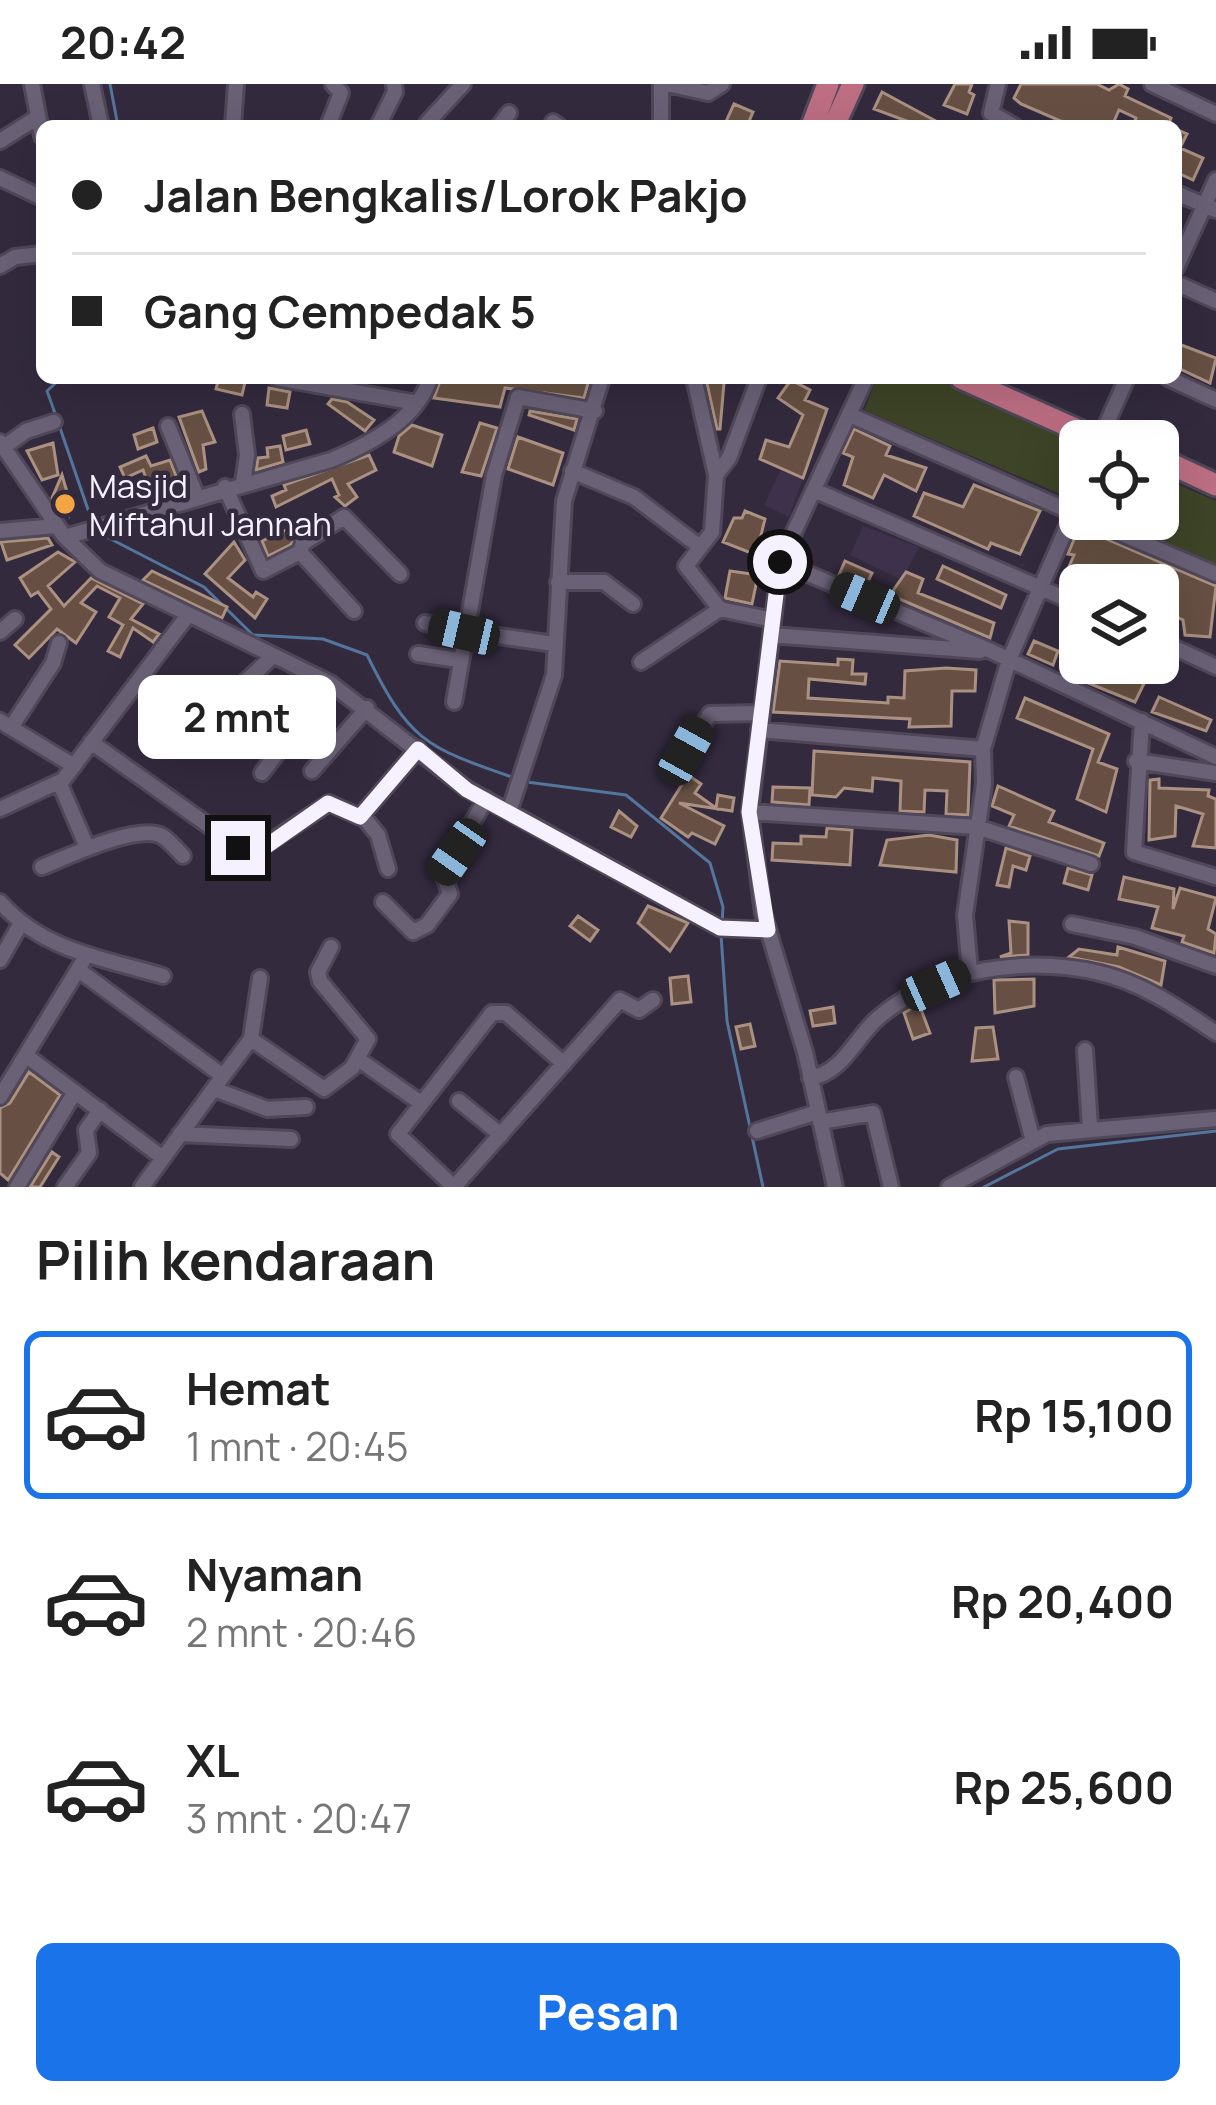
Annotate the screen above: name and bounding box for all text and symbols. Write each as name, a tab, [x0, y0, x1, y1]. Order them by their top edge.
text: 20:42	[60, 11, 186, 73]
text: Jalan Bengkalis/Lorok Pakjo	[144, 164, 747, 226]
text: Gang Cempedak 5	[144, 280, 536, 342]
map controls	[1059, 420, 1179, 684]
button: locate	[1059, 420, 1179, 540]
place label: Masjid Miftahul Jannah	[89, 463, 332, 546]
marker: Masjid Miftahul Jannah	[52, 491, 78, 517]
route start	[753, 535, 807, 589]
button: layers	[1059, 564, 1179, 684]
car	[825, 567, 905, 629]
car	[425, 606, 503, 658]
callout: 2 mnt	[139, 674, 337, 758]
text: 2 mnt	[183, 690, 291, 744]
car	[653, 711, 719, 791]
car	[422, 812, 492, 892]
route end	[211, 821, 265, 875]
car	[896, 954, 976, 1016]
text: Pilih kendaraan	[36, 1222, 435, 1296]
text: Hemat	[186, 1357, 331, 1419]
icon: car	[42, 1361, 150, 1469]
text: Rp 15,100	[974, 1384, 1174, 1446]
text: 1 mnt · 20:45	[186, 1419, 409, 1473]
text: Nyaman	[186, 1543, 363, 1605]
icon: car	[42, 1547, 150, 1655]
text: Rp 20,400	[951, 1570, 1174, 1632]
text: 2 mnt · 20:46	[186, 1605, 417, 1659]
text: XL	[186, 1729, 240, 1791]
icon: car	[42, 1733, 150, 1841]
text: Rp 25,600	[954, 1756, 1174, 1818]
text: 3 mnt · 20:47	[186, 1791, 412, 1845]
button: Pesan	[36, 1943, 1180, 2081]

